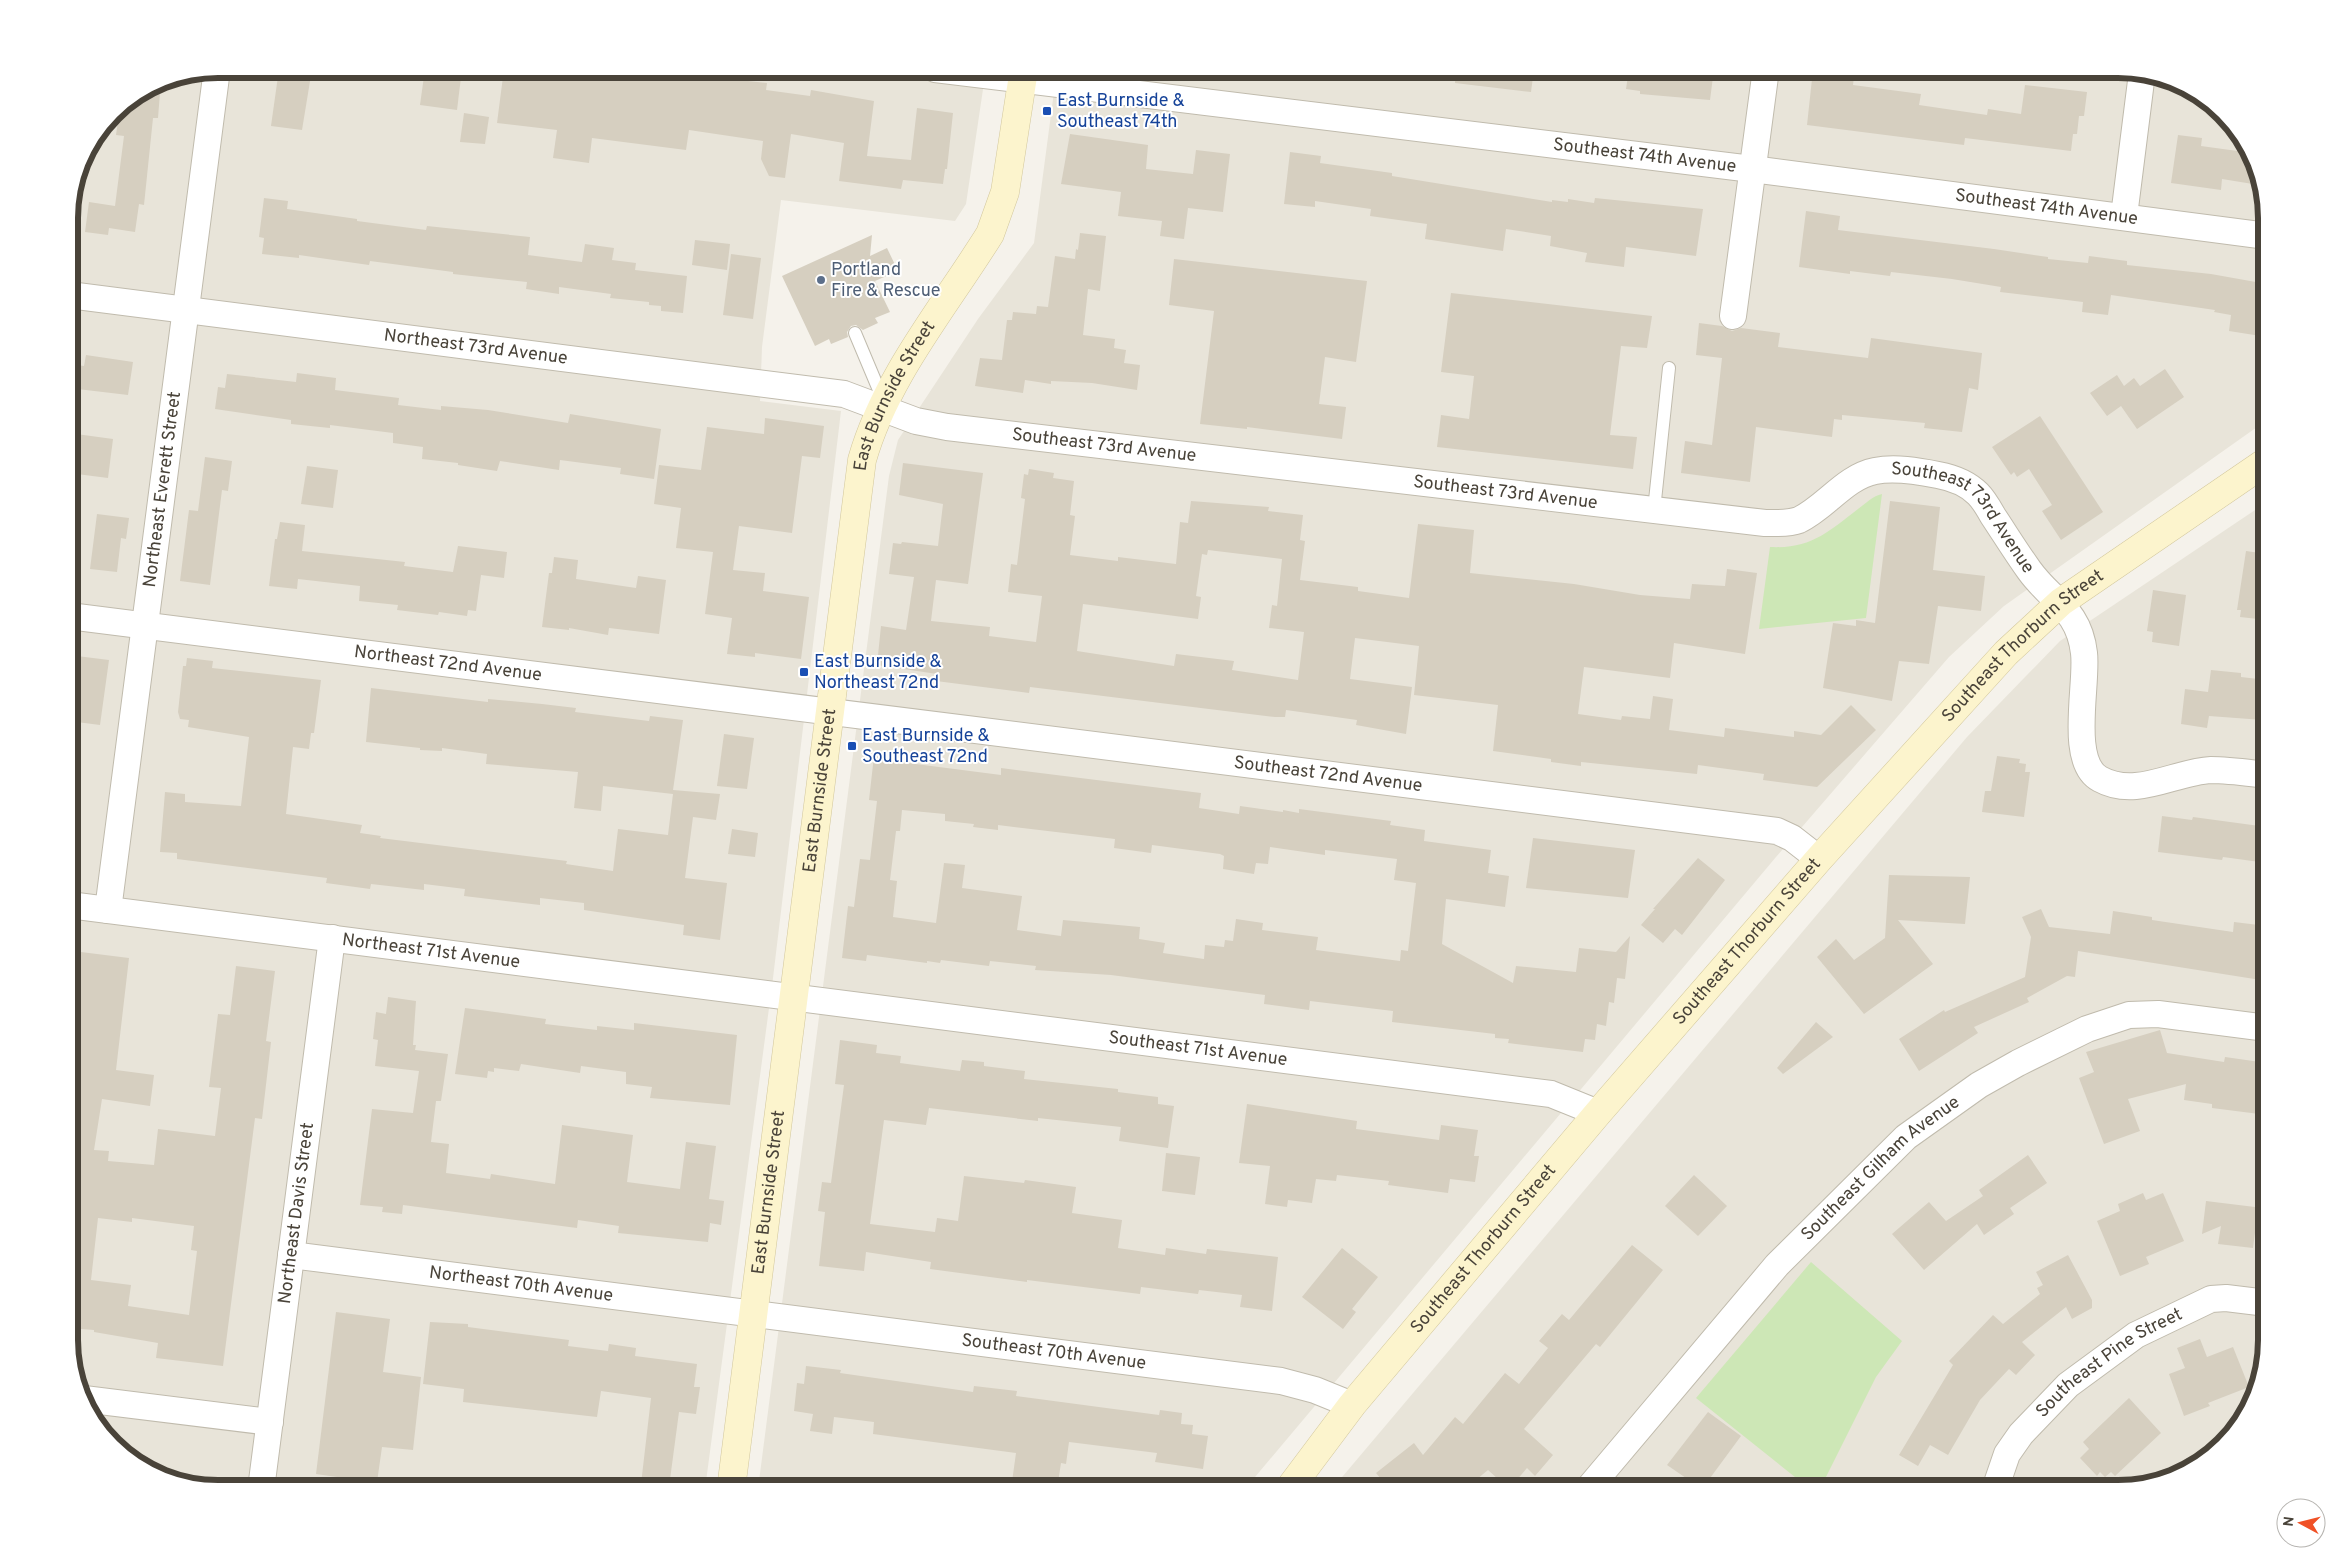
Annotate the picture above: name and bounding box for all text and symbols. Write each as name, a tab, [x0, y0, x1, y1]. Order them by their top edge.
place label: East Burnside & Southeast 74th	[1057, 90, 1185, 134]
marker: East Burnside & Southeast 74th	[1041, 105, 1053, 117]
street label: Southeast 74th Avenue	[1552, 133, 1738, 178]
street label: Southeast 74th Avenue	[1954, 184, 2139, 231]
place label: Portland Fire & Rescue	[831, 259, 940, 303]
marker: Portland Fire & Rescue	[815, 274, 827, 286]
street label: East Burnside Street	[849, 316, 941, 472]
street label: Northeast 73rd Avenue	[382, 324, 569, 370]
street label: Northeast Everett Street	[138, 390, 187, 589]
street label: Southeast 73rd Avenue	[1011, 423, 1198, 468]
street label: Southeast 73rd Avenue	[1891, 458, 2039, 578]
street label: Southeast 73rd Avenue	[1412, 470, 1599, 515]
street label: Southeast Thorburn Street	[1937, 565, 2108, 727]
street label: Northeast 72nd Avenue	[353, 640, 543, 687]
place label: East Burnside & Northeast 72nd	[814, 651, 942, 695]
marker: East Burnside & Northeast 72nd	[798, 666, 810, 678]
street label: East Burnside Street	[798, 707, 842, 874]
place label: East Burnside & Southeast 72nd	[862, 725, 990, 769]
marker: East Burnside & Southeast 72nd	[846, 740, 858, 752]
street label: Southeast 72nd Avenue	[1233, 751, 1424, 798]
street label: Southeast Thorburn Street	[1668, 853, 1826, 1030]
street label: Northeast 71st Avenue	[341, 928, 522, 974]
street label: Southeast 71st Avenue	[1107, 1026, 1289, 1072]
street label: Southeast Gilham Avenue	[1796, 1091, 1964, 1246]
street label: East Burnside Street	[747, 1109, 791, 1276]
street label: Northeast Davis Street	[273, 1121, 320, 1305]
street label: Southeast Thorburn Street	[1406, 1160, 1561, 1338]
street label: Northeast 70th Avenue	[428, 1261, 615, 1307]
street label: Southeast Pine Street	[2031, 1303, 2186, 1423]
street label: Southeast 70th Avenue	[960, 1329, 1148, 1375]
north arrow	[2276, 1498, 2326, 1548]
text: N	[2281, 1516, 2299, 1528]

